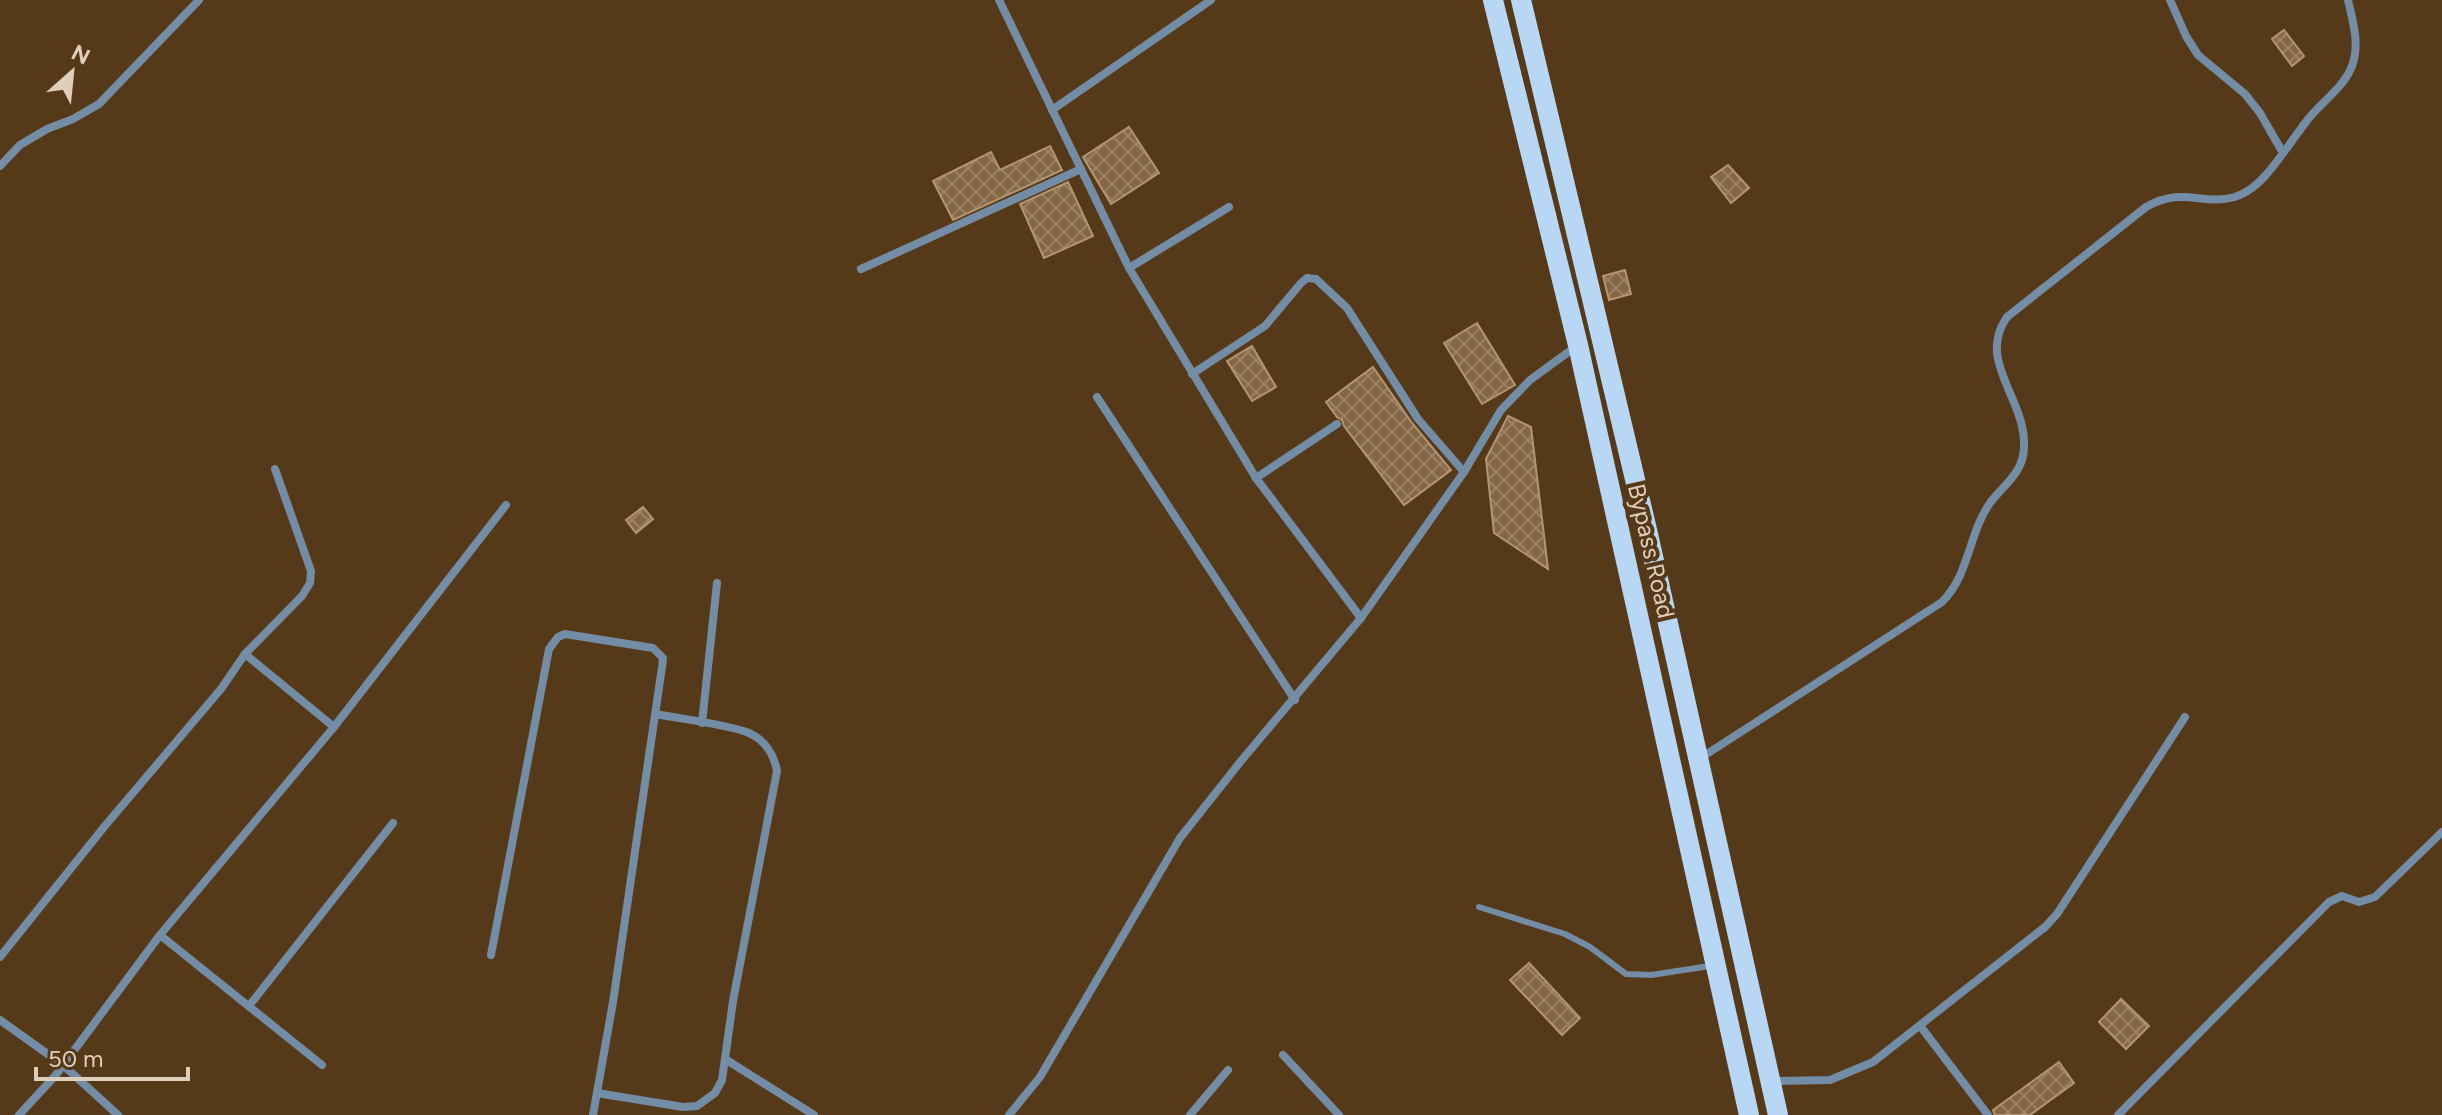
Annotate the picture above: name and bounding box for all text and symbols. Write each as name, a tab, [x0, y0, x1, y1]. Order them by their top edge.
north arrow	[32, 32, 112, 112]
text: N	[67, 39, 95, 71]
street label: Bypass Road	[1622, 481, 1681, 621]
scale bar	[36, 1031, 188, 1081]
text: 50 m	[48, 1044, 104, 1073]

